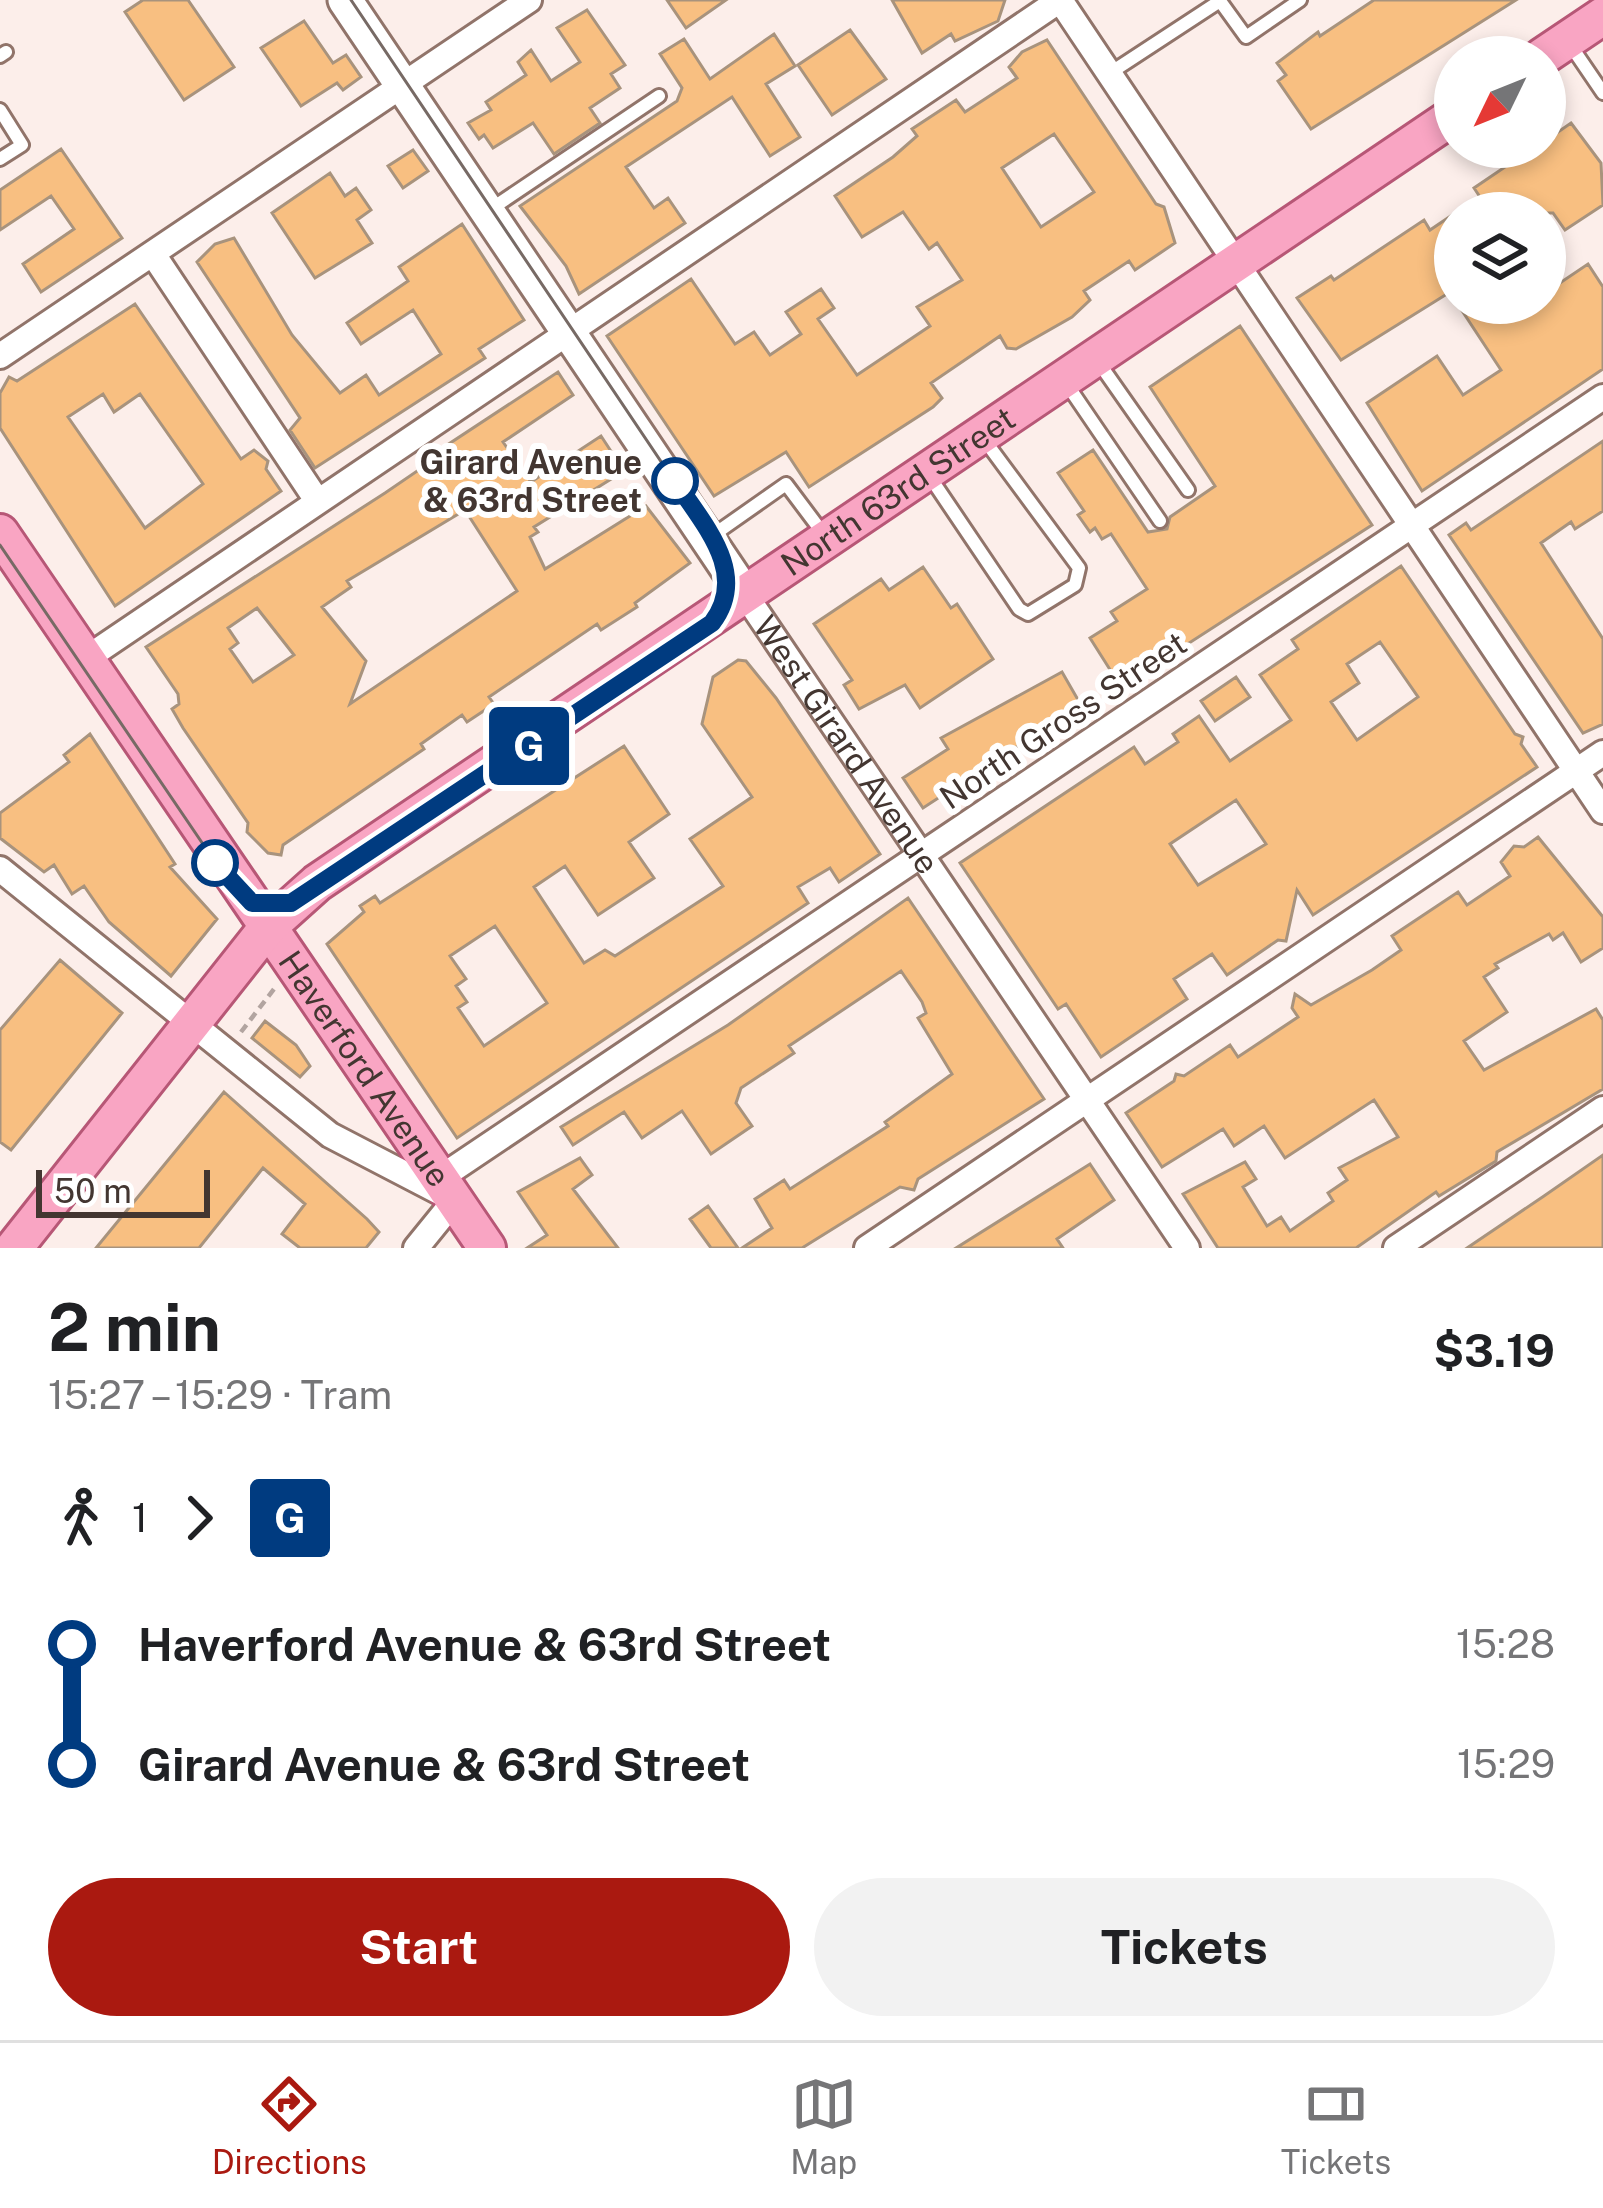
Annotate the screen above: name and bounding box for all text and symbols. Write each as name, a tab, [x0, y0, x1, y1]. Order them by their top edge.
north arrow	[1434, 36, 1566, 168]
map controls	[1434, 36, 1566, 324]
button: layers	[1434, 192, 1566, 324]
street label: North 63rd Street	[774, 399, 1022, 583]
place label: Girard Avenue & 63rd Street	[419, 443, 642, 519]
marker: Girard Avenue & 63rd Street	[653, 459, 697, 503]
street label: West Girard Avenue	[746, 609, 947, 881]
street label: North Gross Street	[933, 624, 1193, 816]
line badge: G	[490, 707, 568, 785]
text: G	[513, 721, 545, 770]
unlabelled marker	[193, 841, 237, 885]
street label: Haverford Avenue	[271, 944, 458, 1193]
scale bar	[36, 1164, 210, 1217]
text: 50 m	[54, 1172, 132, 1210]
text: 2 min	[48, 1288, 221, 1366]
text: $3.19	[1433, 1324, 1555, 1377]
text: 15:27 – 15:29 · Tram	[48, 1372, 392, 1418]
icon: walk	[48, 1485, 114, 1551]
icon: forward	[166, 1485, 232, 1551]
text: G	[274, 1493, 306, 1542]
text: 1	[132, 1495, 148, 1541]
text: Haverford Avenue & 63rd Street	[138, 1618, 831, 1671]
text: 15:28	[1456, 1621, 1555, 1667]
text: Girard Avenue & 63rd Street	[138, 1738, 750, 1791]
text: 15:29	[1457, 1741, 1555, 1787]
button: Start	[48, 1878, 790, 2016]
button: Tickets	[814, 1878, 1555, 2016]
tab: Directions	[212, 2071, 367, 2181]
tab: Map	[790, 2071, 857, 2181]
tab: Tickets	[1281, 2071, 1391, 2181]

